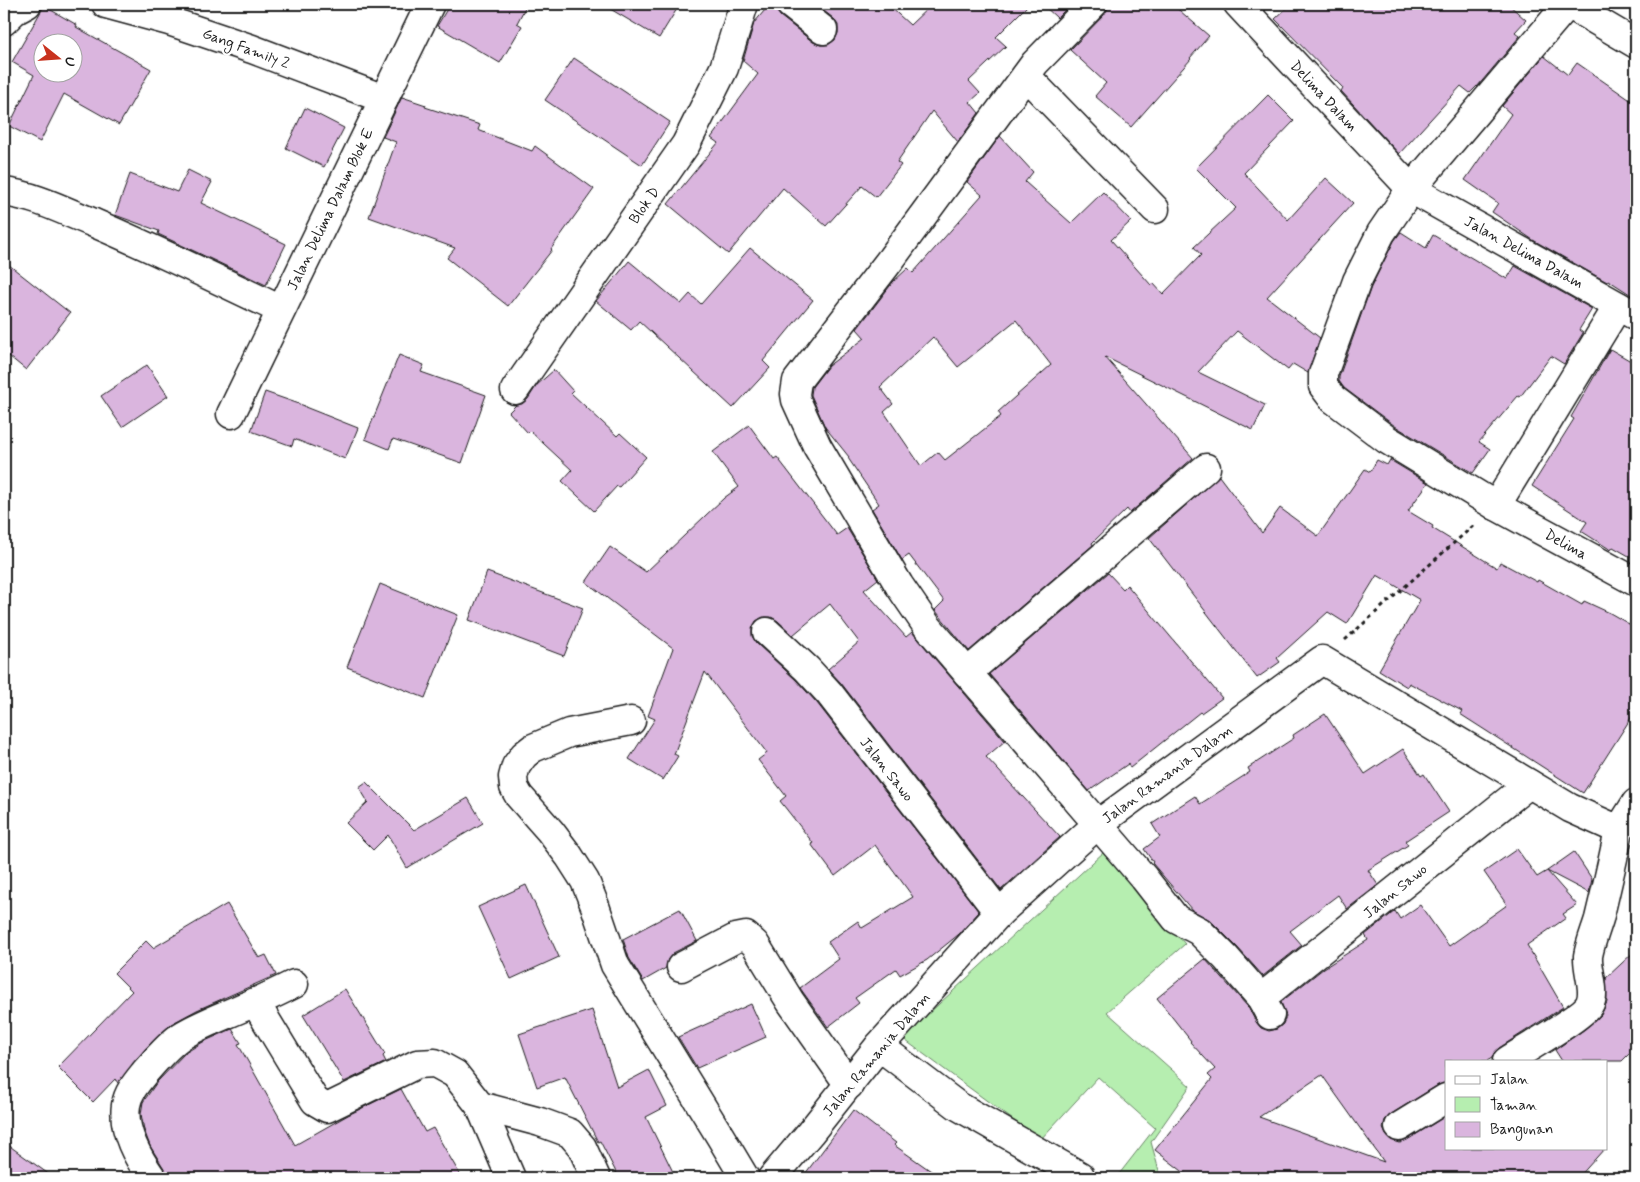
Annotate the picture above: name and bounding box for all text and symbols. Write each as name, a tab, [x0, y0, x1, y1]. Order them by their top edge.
street label: Gang Family 2	[199, 24, 292, 75]
north arrow	[32, 32, 82, 82]
text: U	[60, 55, 79, 68]
street label: Delima Dalam	[1285, 57, 1361, 137]
street label: Jalan Delima Dalam Blok E	[283, 125, 379, 294]
street label: Blok D	[625, 183, 665, 228]
street label: Jalan Delima Dalam	[1460, 212, 1587, 294]
street label: Delima	[1541, 525, 1590, 565]
street label: Jalan Ramania Dalam	[1098, 721, 1237, 829]
street label: Jalan Sawo	[855, 733, 918, 806]
street label: Jalan Sawo	[1360, 860, 1432, 924]
street label: Jalan Ramania Dalam	[819, 988, 935, 1121]
legend	[1445, 1060, 1608, 1150]
text: Jalan	[1490, 1070, 1529, 1090]
text: Taman	[1490, 1096, 1538, 1116]
text: Bangunan	[1490, 1120, 1553, 1141]

